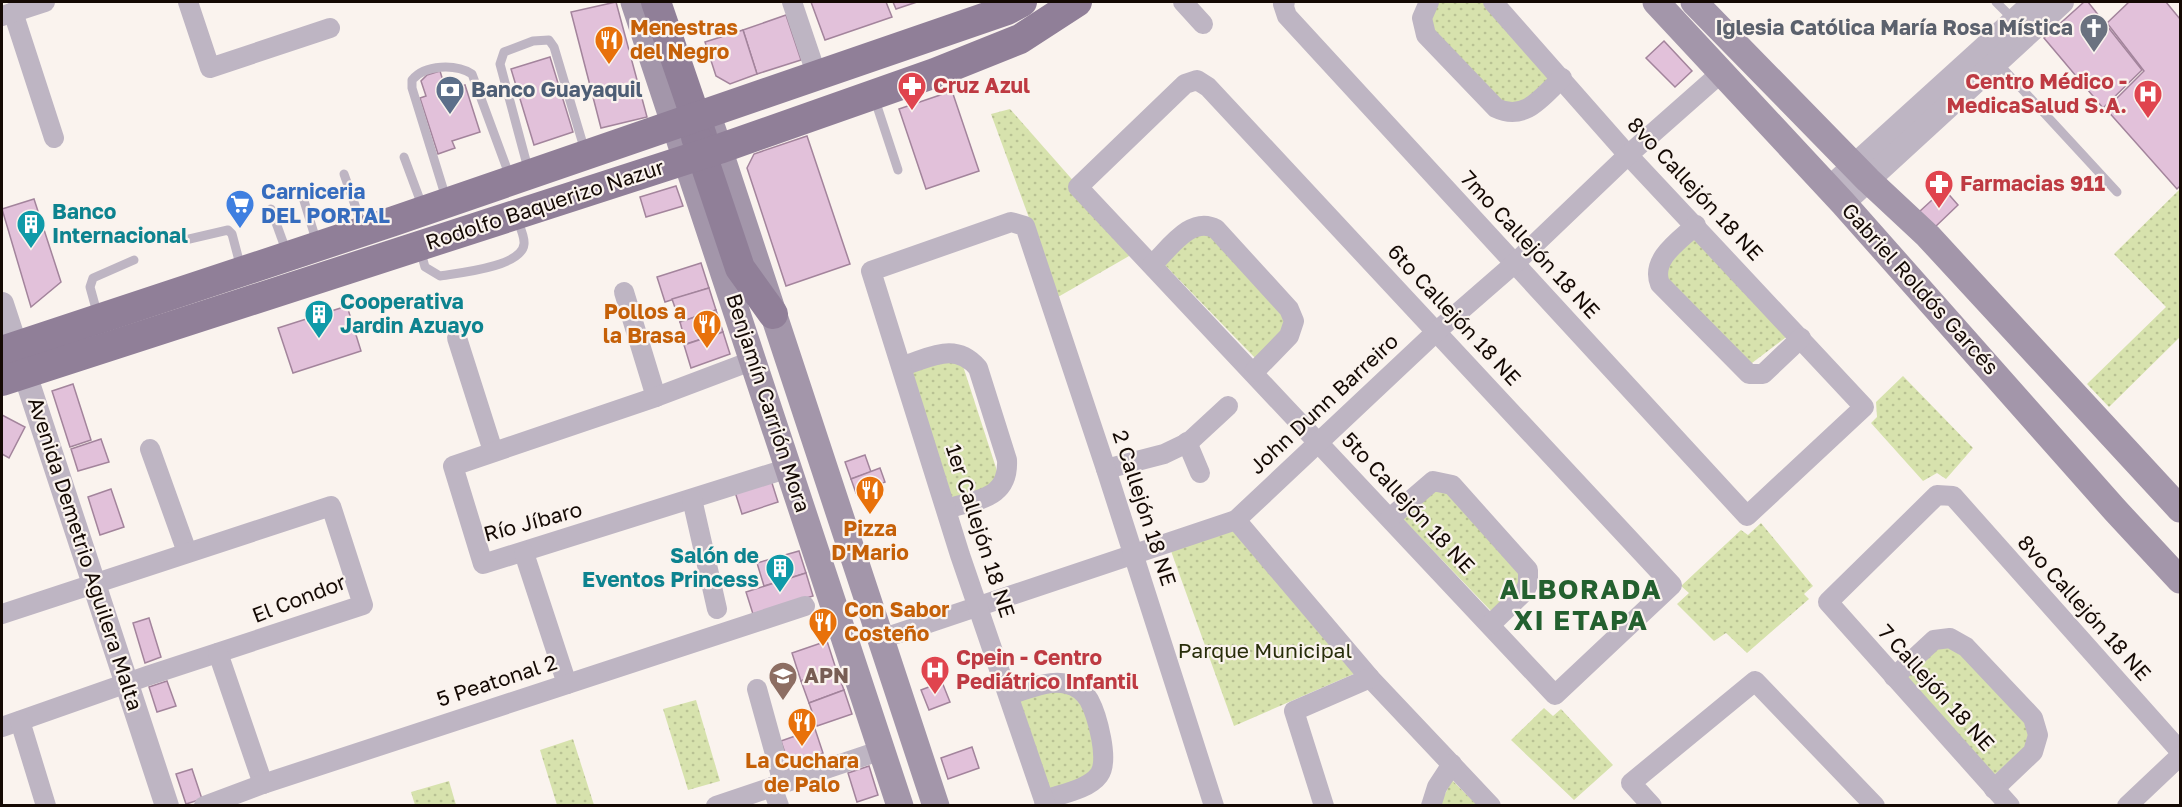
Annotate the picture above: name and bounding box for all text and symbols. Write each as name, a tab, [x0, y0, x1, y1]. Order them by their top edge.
church icon: Iglesia Católica María Rosa Mística	[2078, 12, 2110, 54]
place label: Menestras del Negro	[630, 14, 738, 64]
place label: Iglesia Católica María Rosa Mística	[1715, 14, 2073, 40]
restaurant icon: Menestras del Negro	[593, 24, 625, 66]
place label: Centro Médico - MedicaSalud S.A.	[1946, 68, 2127, 118]
pharmacy icon: Cruz Azul	[896, 70, 928, 112]
place label: Cruz Azul	[933, 72, 1030, 98]
bank icon: Banco Guayaquil	[434, 74, 466, 116]
place label: Banco Guayaquil	[471, 76, 643, 102]
hospital icon: Centro Médico - MedicaSalud S.A.	[2132, 78, 2164, 120]
street label: 8vo Callejón 18 NE	[1622, 111, 1769, 266]
street label: Rodolfo Baquerizo Nazur	[422, 153, 667, 255]
street label: 7mo Callejón 18 NE	[1456, 165, 1606, 324]
pharmacy icon: Farmacias 911	[1923, 168, 1955, 210]
place label: Farmacias 911	[1960, 170, 2105, 196]
place label: Carniceria DEL PORTAL	[261, 178, 390, 228]
supermarket icon: Carniceria DEL PORTAL	[224, 188, 256, 230]
street label: Gabriel Roldós Garcés	[1837, 197, 2005, 380]
place label: Banco Internacional	[52, 198, 188, 248]
building icon: Banco Internacional	[15, 208, 47, 250]
street label: 6to Callejón 18 NE	[1383, 238, 1527, 390]
place label: Cooperativa Jardin Azuayo	[340, 288, 484, 338]
street label: Benjamín Carrión Mora	[721, 290, 817, 515]
building icon: Cooperativa Jardin Azuayo	[303, 298, 335, 340]
place label: Pollos a la Brasa	[603, 298, 686, 348]
restaurant icon: Pollos a la Brasa	[691, 308, 723, 350]
street label: John Dunn Barreiro	[1243, 328, 1403, 479]
street label: Avenida Demetrio Aguilera Malta	[23, 394, 149, 714]
street label: 2 Callejón 18 NE	[1107, 426, 1182, 589]
street label: 5to Callejón 18 NE	[1337, 426, 1481, 578]
street label: 1er Callejón 18 NE	[941, 441, 1021, 621]
restaurant icon: Pizza D'Mario	[854, 474, 886, 516]
street label: Río Jíbaro	[481, 495, 585, 547]
place label: Pizza D'Mario	[831, 515, 909, 565]
street label: 8vo Callejón 18 NE	[2013, 529, 2157, 686]
place label: Salón de Eventos Princess	[582, 542, 759, 592]
building icon: Salón de Eventos Princess	[764, 552, 796, 594]
street label: El Condor	[248, 568, 349, 628]
district label: ALBORADA XI ETAPA	[1500, 573, 1662, 636]
place label: Con Sabor Costeño	[844, 596, 949, 646]
restaurant icon: Con Sabor Costeño	[807, 606, 839, 648]
street label: 7 Callejón 18 NE	[1873, 619, 2000, 756]
park label: Parque Municipal	[1178, 637, 1352, 663]
place label: Cpein - Centro Pediátrico Infantil	[956, 644, 1139, 694]
street label: 5 Peatonal 2	[433, 648, 560, 712]
hospital icon: Cpein - Centro Pediátrico Infantil	[919, 654, 951, 696]
school or university icon: APN	[767, 660, 799, 702]
place label: APN	[804, 662, 849, 688]
restaurant icon: La Cuchara de Palo	[786, 706, 818, 748]
place label: La Cuchara de Palo	[745, 747, 859, 797]

